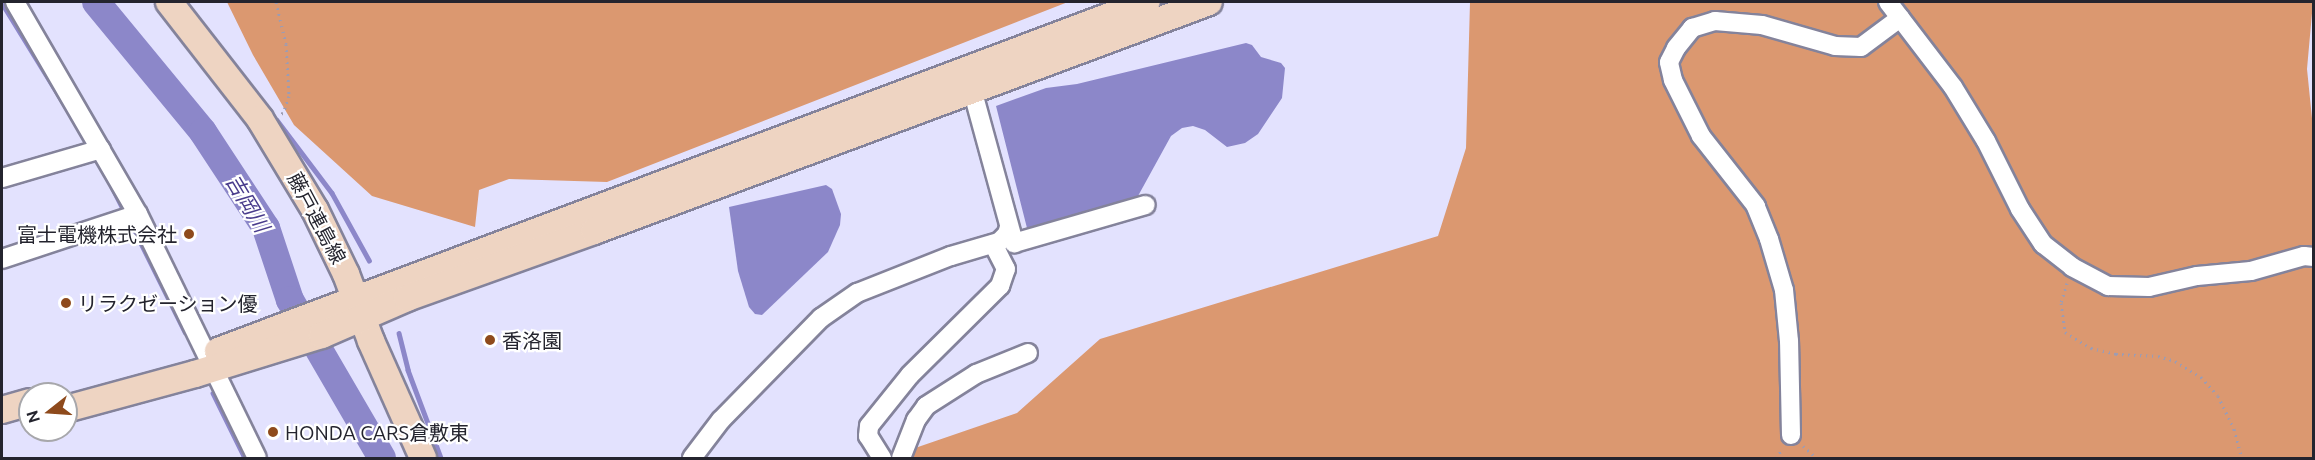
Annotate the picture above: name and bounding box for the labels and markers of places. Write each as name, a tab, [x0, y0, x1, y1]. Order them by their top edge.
place label: 富士電機株式会社	[17, 222, 177, 246]
marker: 富士電機株式会社	[182, 227, 196, 241]
place label: リラクゼーション優	[78, 291, 258, 315]
marker: リラクゼーション優	[59, 296, 73, 310]
place label: 香洛園	[502, 328, 562, 352]
marker: 香洛園	[483, 333, 497, 347]
place label: HONDA CARS倉敷東	[285, 420, 469, 444]
marker: HONDA CARS倉敷東	[266, 425, 280, 439]

